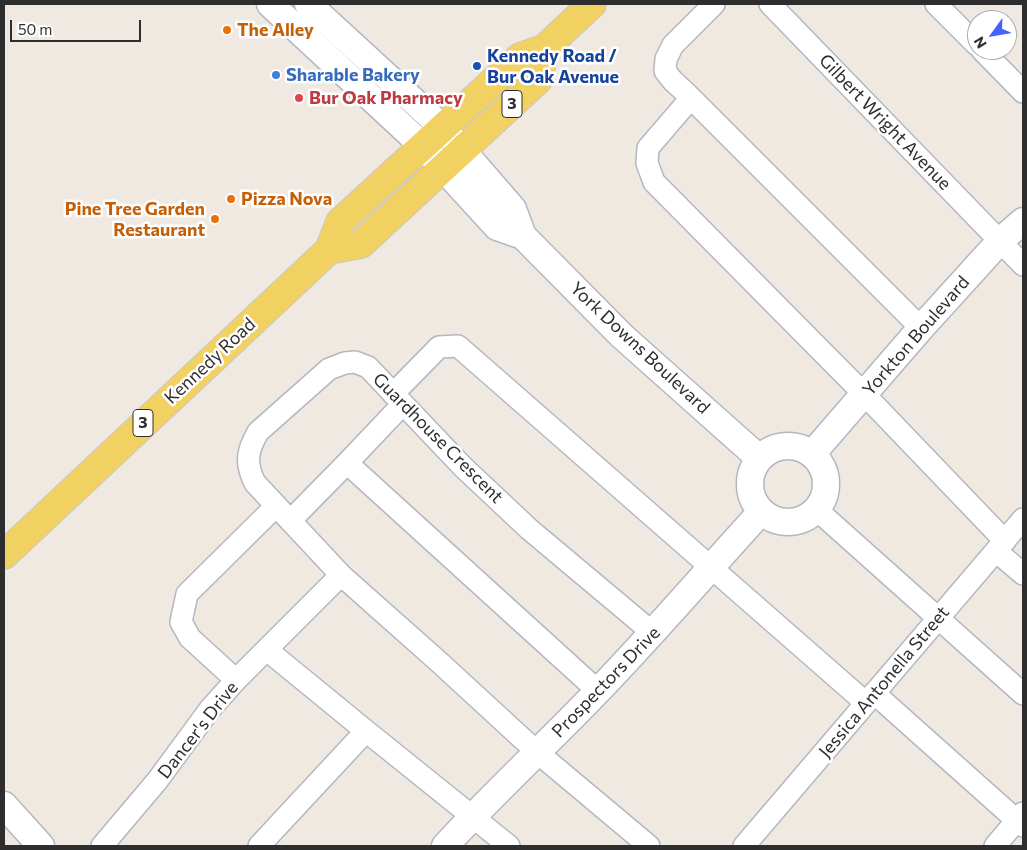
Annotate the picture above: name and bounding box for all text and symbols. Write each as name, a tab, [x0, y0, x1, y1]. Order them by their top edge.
scale bar	[12, 10, 144, 42]
north arrow	[967, 10, 1017, 60]
place label: The Alley	[237, 19, 314, 41]
text: 50 m	[18, 20, 52, 38]
marker: The Alley	[221, 24, 233, 36]
text: N	[970, 34, 990, 52]
place label: Kennedy Road / Bur Oak Avenue	[487, 45, 619, 88]
street label: Gilbert Wright Avenue	[814, 49, 956, 195]
marker: Kennedy Road / Bur Oak Avenue	[471, 60, 483, 72]
place label: Sharable Bakery	[286, 64, 420, 86]
marker: Sharable Bakery	[270, 69, 282, 81]
place label: Bur Oak Pharmacy	[309, 87, 463, 109]
road number: 3	[502, 90, 522, 118]
marker: Bur Oak Pharmacy	[293, 92, 305, 104]
place label: Pizza Nova	[241, 188, 332, 210]
marker: Pizza Nova	[225, 193, 237, 205]
place label: Pine Tree Garden Restaurant	[65, 198, 205, 240]
marker: Pine Tree Garden Restaurant	[209, 213, 221, 225]
street label: Yorkton Boulevard	[858, 272, 974, 400]
street label: York Downs Boulevard	[566, 278, 714, 418]
street label: Kennedy Road	[160, 313, 260, 409]
street label: Guardhouse Crescent	[368, 368, 508, 508]
road number: 3	[133, 409, 153, 436]
street label: Jessica Antonella Street	[814, 602, 954, 762]
street label: Prospectors Drive	[548, 622, 664, 742]
street label: Dancer's Drive	[153, 677, 243, 783]

